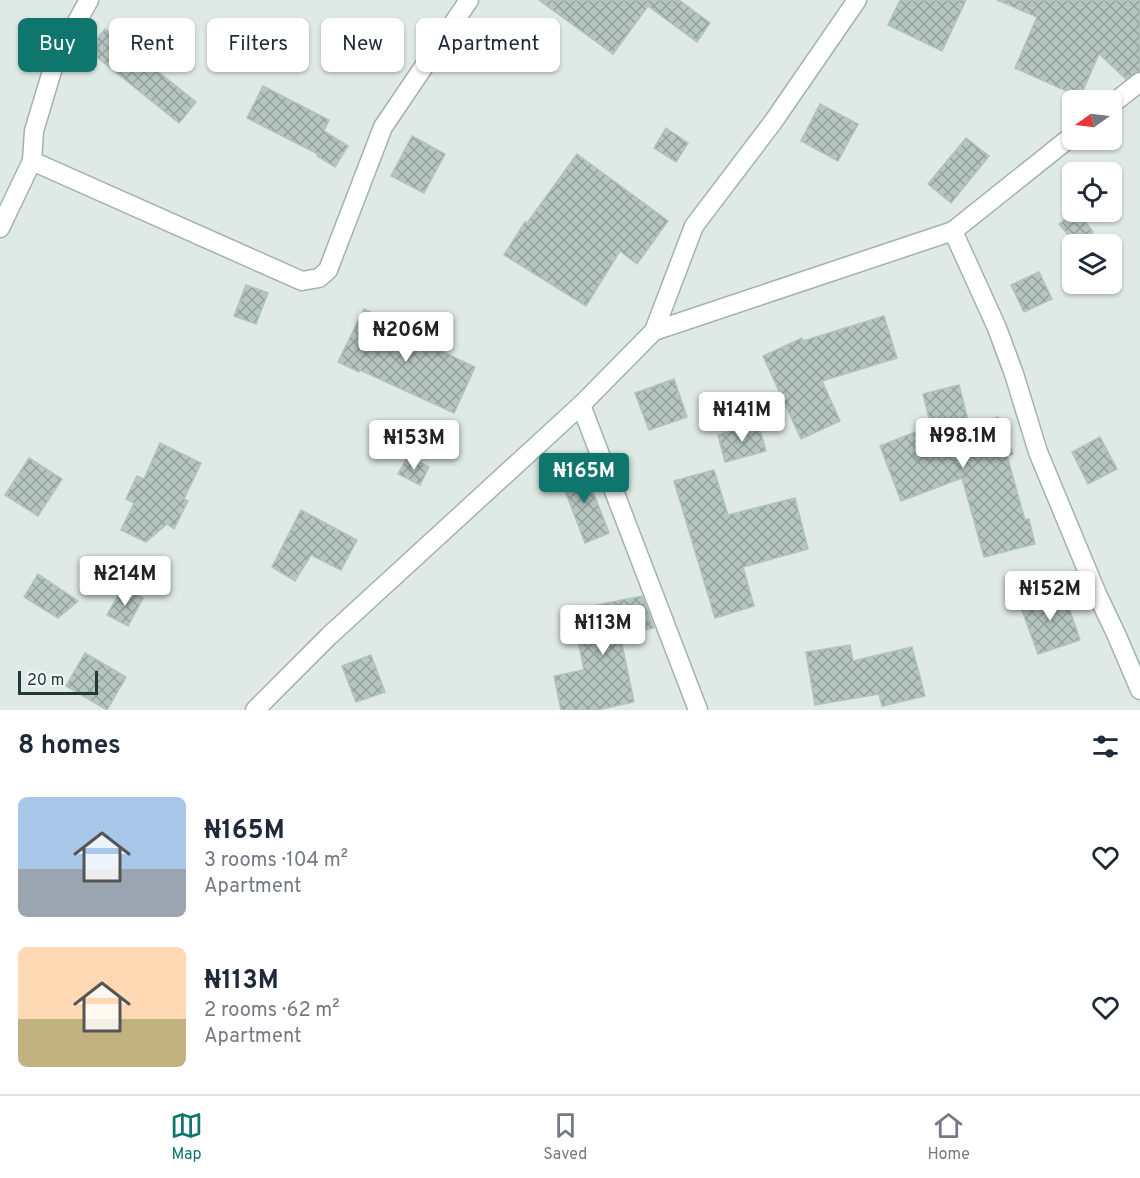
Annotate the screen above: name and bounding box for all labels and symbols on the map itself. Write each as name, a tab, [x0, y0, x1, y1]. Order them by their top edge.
north arrow	[1062, 90, 1122, 150]
pin: ₦206M	[364, 312, 448, 363]
pin: ₦141M	[700, 392, 784, 443]
pin: ₦98.1M	[914, 418, 1012, 469]
pin: ₦153M	[372, 420, 456, 471]
pin: ₦165M	[542, 453, 626, 504]
pin: ₦214M	[83, 556, 167, 607]
pin: ₦152M	[1008, 571, 1092, 622]
pin: ₦113M	[561, 605, 645, 656]
scale bar	[18, 668, 98, 696]

